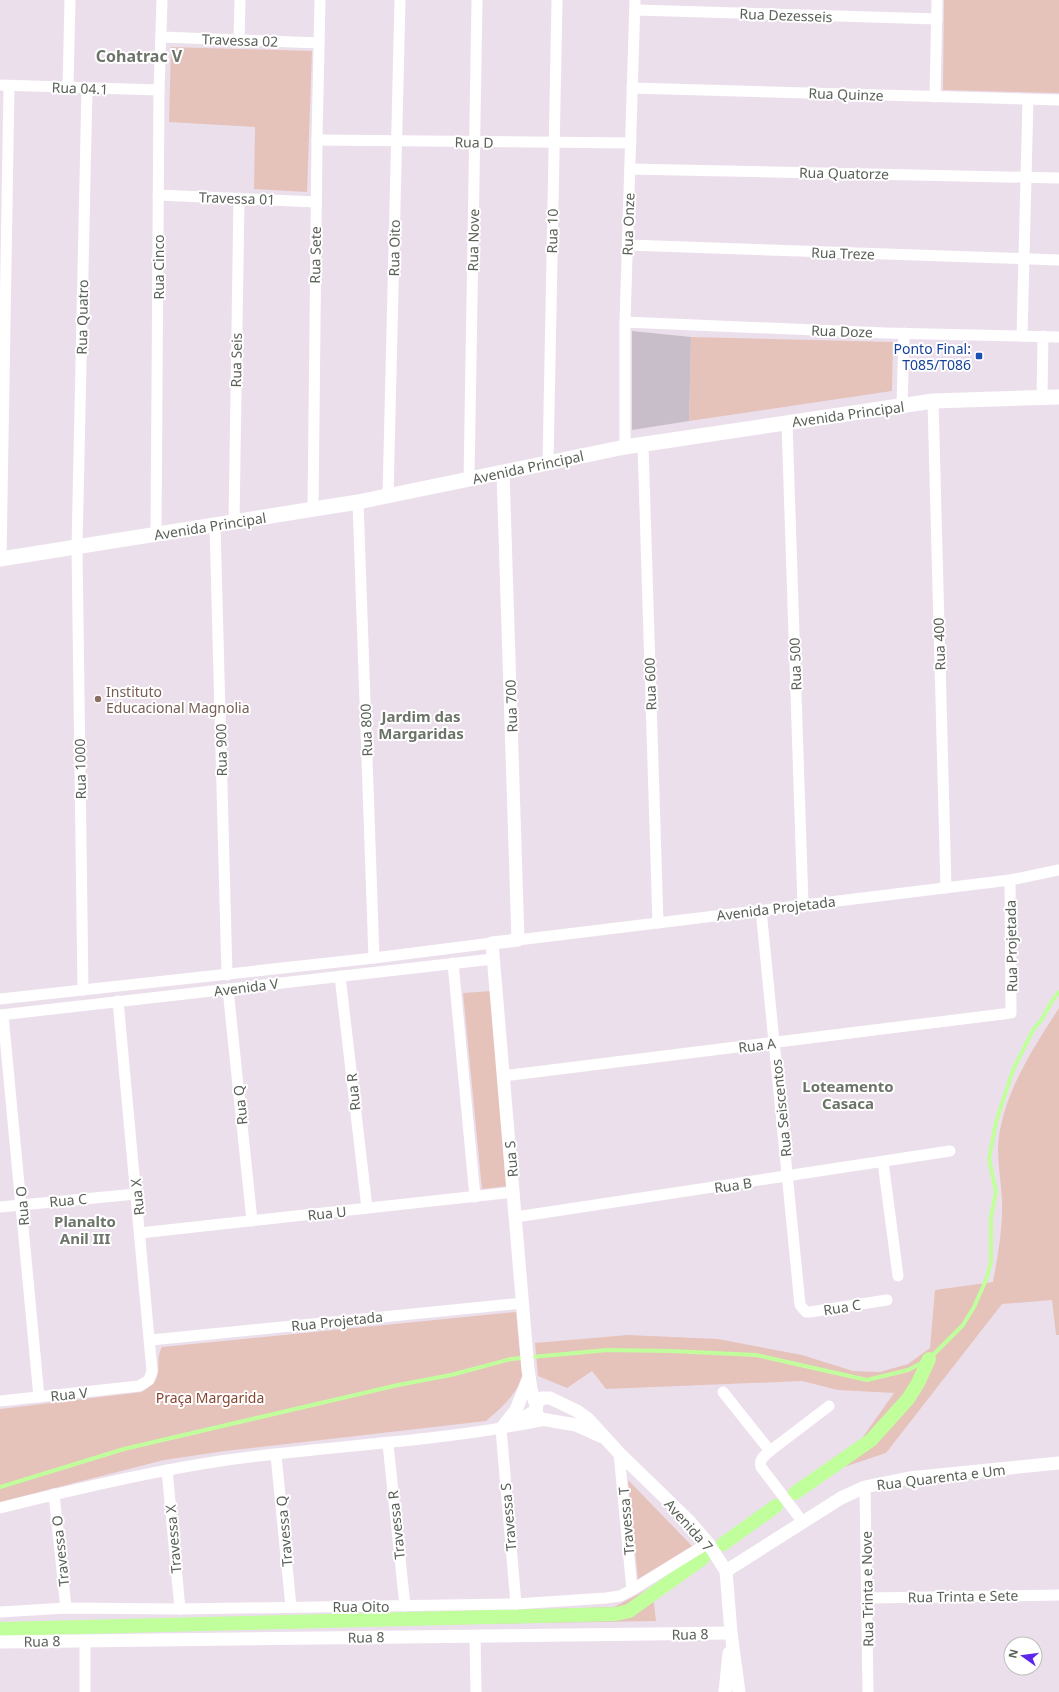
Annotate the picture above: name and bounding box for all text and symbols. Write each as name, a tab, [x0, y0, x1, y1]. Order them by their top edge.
street label: Rua Dezesseis	[739, 4, 833, 26]
street label: Travessa 02	[202, 29, 278, 51]
district label: Cohatrac V	[96, 45, 183, 67]
street label: Rua 04.1	[51, 78, 109, 98]
street label: Rua Quinze	[808, 83, 884, 105]
street label: Rua D	[454, 132, 494, 152]
street label: Rua Quatorze	[799, 163, 889, 183]
street label: Travessa 01	[199, 187, 275, 209]
street label: Rua Onze	[617, 192, 639, 256]
street label: Rua Nove	[463, 208, 483, 272]
street label: Rua 10	[542, 208, 562, 254]
street label: Rua Oito	[384, 219, 404, 277]
street label: Rua Sete	[305, 226, 325, 284]
street label: Rua Cinco	[149, 234, 168, 300]
street label: Rua Treze	[811, 242, 875, 264]
street label: Rua Quatro	[72, 279, 92, 355]
street label: Rua Doze	[811, 320, 873, 342]
street label: Rua Seis	[226, 332, 246, 388]
place label: Ponto Final: T085/T086	[893, 339, 971, 374]
marker: Ponto Final: T085/T086	[974, 351, 984, 361]
street label: Avenida Principal	[791, 397, 905, 431]
street label: Avenida Principal	[471, 446, 585, 488]
street label: Avenida Principal	[153, 508, 267, 544]
street label: Rua 400	[929, 617, 949, 671]
street label: Rua 500	[785, 637, 805, 691]
street label: Rua 600	[640, 657, 660, 711]
street label: Rua 700	[501, 679, 521, 733]
place label: Instituto Educacional Magnolia	[106, 682, 250, 717]
marker: Instituto Educacional Magnolia	[93, 694, 103, 704]
street label: Rua 800	[356, 703, 376, 757]
district label: Jardim das Margaridas	[378, 706, 464, 743]
street label: Rua 900	[211, 723, 231, 777]
street label: Rua 1000	[70, 738, 90, 800]
street label: Avenida Projetada	[715, 891, 837, 925]
street label: Rua Projetada	[1001, 900, 1021, 992]
street label: Avenida V	[213, 974, 280, 1000]
street label: Rua A	[737, 1033, 777, 1057]
street label: Rua Seiscentos	[766, 1058, 796, 1158]
street label: Rua R	[342, 1072, 364, 1112]
district label: Loteamento Casaca	[802, 1076, 894, 1113]
street label: Rua Q	[228, 1084, 252, 1126]
street label: Rua S	[500, 1140, 522, 1178]
street label: Rua B	[713, 1173, 753, 1197]
street label: Rua X	[126, 1177, 148, 1216]
street label: Rua O	[11, 1185, 33, 1227]
street label: Rua C	[48, 1189, 88, 1211]
street label: Rua U	[307, 1202, 347, 1224]
district label: Planalto Anil III	[54, 1211, 116, 1248]
street label: Rua C	[822, 1295, 862, 1319]
street label: Rua Projetada	[290, 1307, 384, 1335]
street label: Rua V	[49, 1383, 89, 1405]
park label: Praça Margarida	[156, 1388, 264, 1407]
street label: Rua Quarenta e Um	[875, 1460, 1007, 1494]
street label: Travessa S	[496, 1482, 520, 1552]
street label: Travessa T	[614, 1486, 638, 1556]
street label: Travessa R	[383, 1489, 409, 1560]
street label: Travessa Q	[271, 1495, 297, 1567]
street label: Avenida 7	[660, 1495, 718, 1555]
street label: Travessa X	[160, 1503, 185, 1574]
street label: Travessa O	[47, 1514, 73, 1587]
street label: Rua Trinta e Nove	[856, 1531, 878, 1647]
street label: Rua Trinta e Sete	[908, 1586, 1019, 1606]
street label: Rua Oito	[333, 1597, 389, 1616]
street label: Rua 8	[671, 1624, 709, 1644]
street label: Rua 8	[347, 1627, 385, 1647]
street label: Rua 8	[23, 1631, 61, 1651]
north arrow	[1003, 1636, 1043, 1676]
text: N	[1004, 1647, 1021, 1660]

